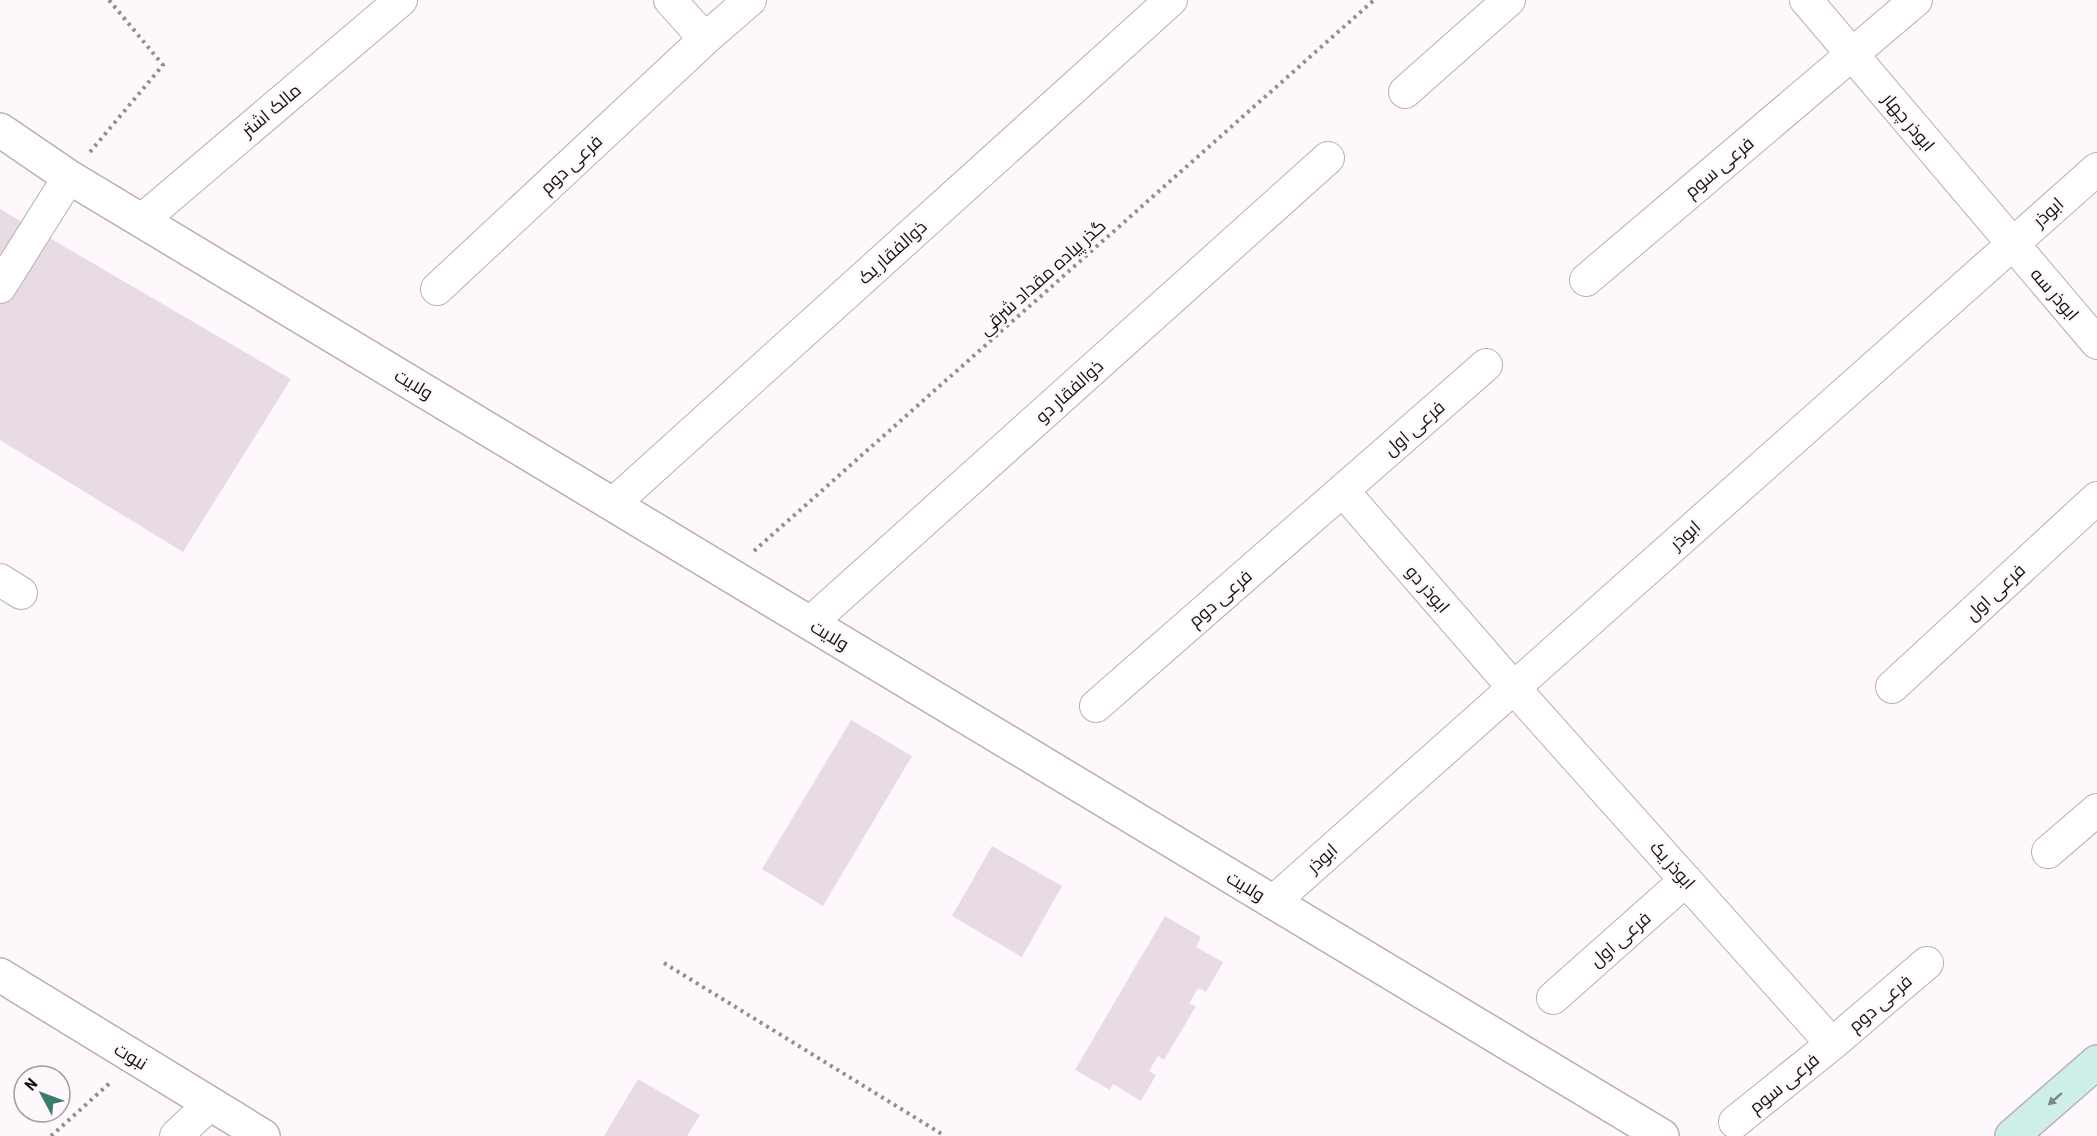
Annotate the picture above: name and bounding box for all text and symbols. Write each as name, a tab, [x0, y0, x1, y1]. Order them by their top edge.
street label: مالک اشتر	[236, 79, 306, 142]
street label: ابوذر چهار	[1876, 88, 1939, 157]
street label: فرعی دوم	[536, 130, 608, 199]
street label: فرعی سوم	[1680, 132, 1759, 203]
street label: ابوذر	[2028, 193, 2068, 232]
street label: گذر پیاده مقداد شرقی	[974, 215, 1111, 341]
street label: ذوالفقار یک	[853, 216, 931, 289]
street label: ابوذر سه	[2026, 263, 2084, 325]
street label: ذوالفقار دو	[1031, 355, 1108, 428]
street label: ولایت	[391, 364, 437, 404]
street label: فرعی اول	[1379, 396, 1449, 461]
street label: ابوذر	[1665, 516, 1705, 555]
street label: فرعی اول	[1961, 559, 2030, 626]
street label: ابوذر دو	[1401, 561, 1454, 618]
street label: فرعی دوم	[1184, 565, 1257, 633]
street label: ولایت	[807, 615, 853, 655]
street label: ابوذر یک	[1645, 837, 1700, 894]
street label: ابوذر	[1302, 839, 1342, 878]
street label: ولایت	[1223, 866, 1269, 906]
street label: فرعی اول	[1585, 907, 1655, 972]
street label: فرعی دوم	[1844, 970, 1917, 1038]
street label: نبوت	[110, 1038, 151, 1075]
street label: فرعی سوم	[1745, 1049, 1824, 1119]
north arrow	[12, 1064, 72, 1124]
text: N	[21, 1075, 41, 1094]
one-way arrow	[2047, 1092, 2062, 1106]

